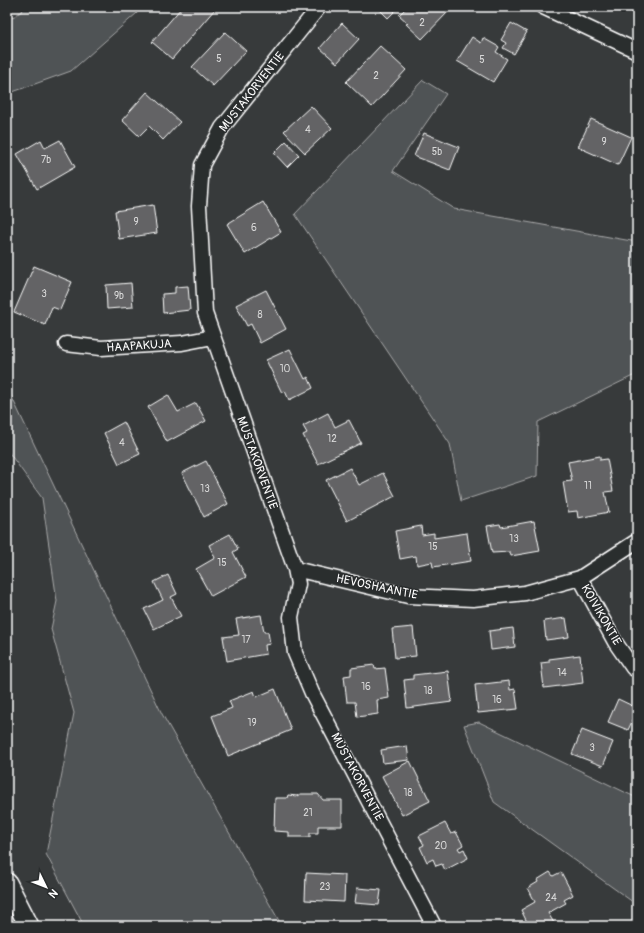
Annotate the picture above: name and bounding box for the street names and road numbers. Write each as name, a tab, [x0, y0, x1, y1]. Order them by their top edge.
street label: MUSTAKORVENTIE	[216, 49, 288, 135]
street label: HAAPAKUJA	[106, 336, 172, 356]
street label: MUSTAKORVENTIE	[233, 415, 281, 511]
street label: HEVOSHAANTIE	[335, 571, 419, 603]
street label: KOIVIKONTIE	[577, 582, 625, 648]
street label: MUSTAKORVENTIE	[327, 730, 387, 824]

